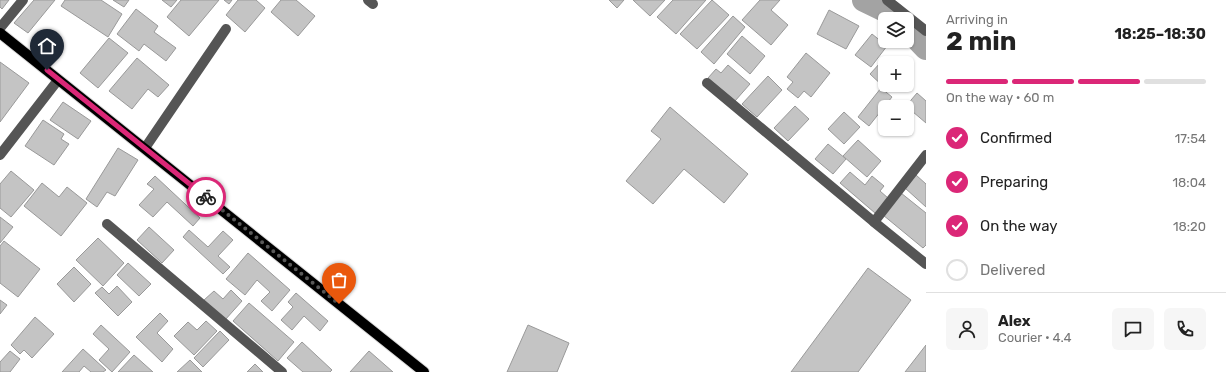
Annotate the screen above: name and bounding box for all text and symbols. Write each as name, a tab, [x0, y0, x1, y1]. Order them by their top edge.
map controls	[878, 12, 914, 136]
button: layers	[878, 12, 914, 48]
text: Arriving in	[946, 12, 1008, 27]
text: 18:25–18:30	[1114, 25, 1206, 43]
text: 2 min	[946, 26, 1016, 57]
pin	[30, 29, 64, 70]
icon: home	[36, 35, 58, 57]
button: +	[878, 56, 914, 92]
text: On the way · 60 m	[946, 90, 1054, 105]
button: −	[878, 100, 914, 136]
icon: check	[946, 127, 968, 149]
text: Confirmed	[980, 129, 1052, 147]
text: 17:54	[1175, 131, 1206, 146]
icon: check	[946, 171, 968, 193]
text: Preparing	[980, 173, 1048, 191]
text: 18:04	[1173, 175, 1206, 190]
courier	[186, 177, 226, 217]
icon: bike	[195, 186, 217, 208]
icon: check	[946, 215, 968, 237]
text: On the way	[980, 217, 1058, 235]
text: 18:20	[1173, 219, 1206, 234]
text: Delivered	[980, 261, 1045, 279]
pin	[322, 263, 356, 304]
icon: bag	[328, 269, 350, 291]
button: person	[946, 308, 988, 350]
button: chat	[1112, 308, 1154, 350]
button: phone	[1164, 308, 1206, 350]
text: Alex	[998, 312, 1031, 330]
text: Courier · 4.4	[998, 330, 1072, 345]

